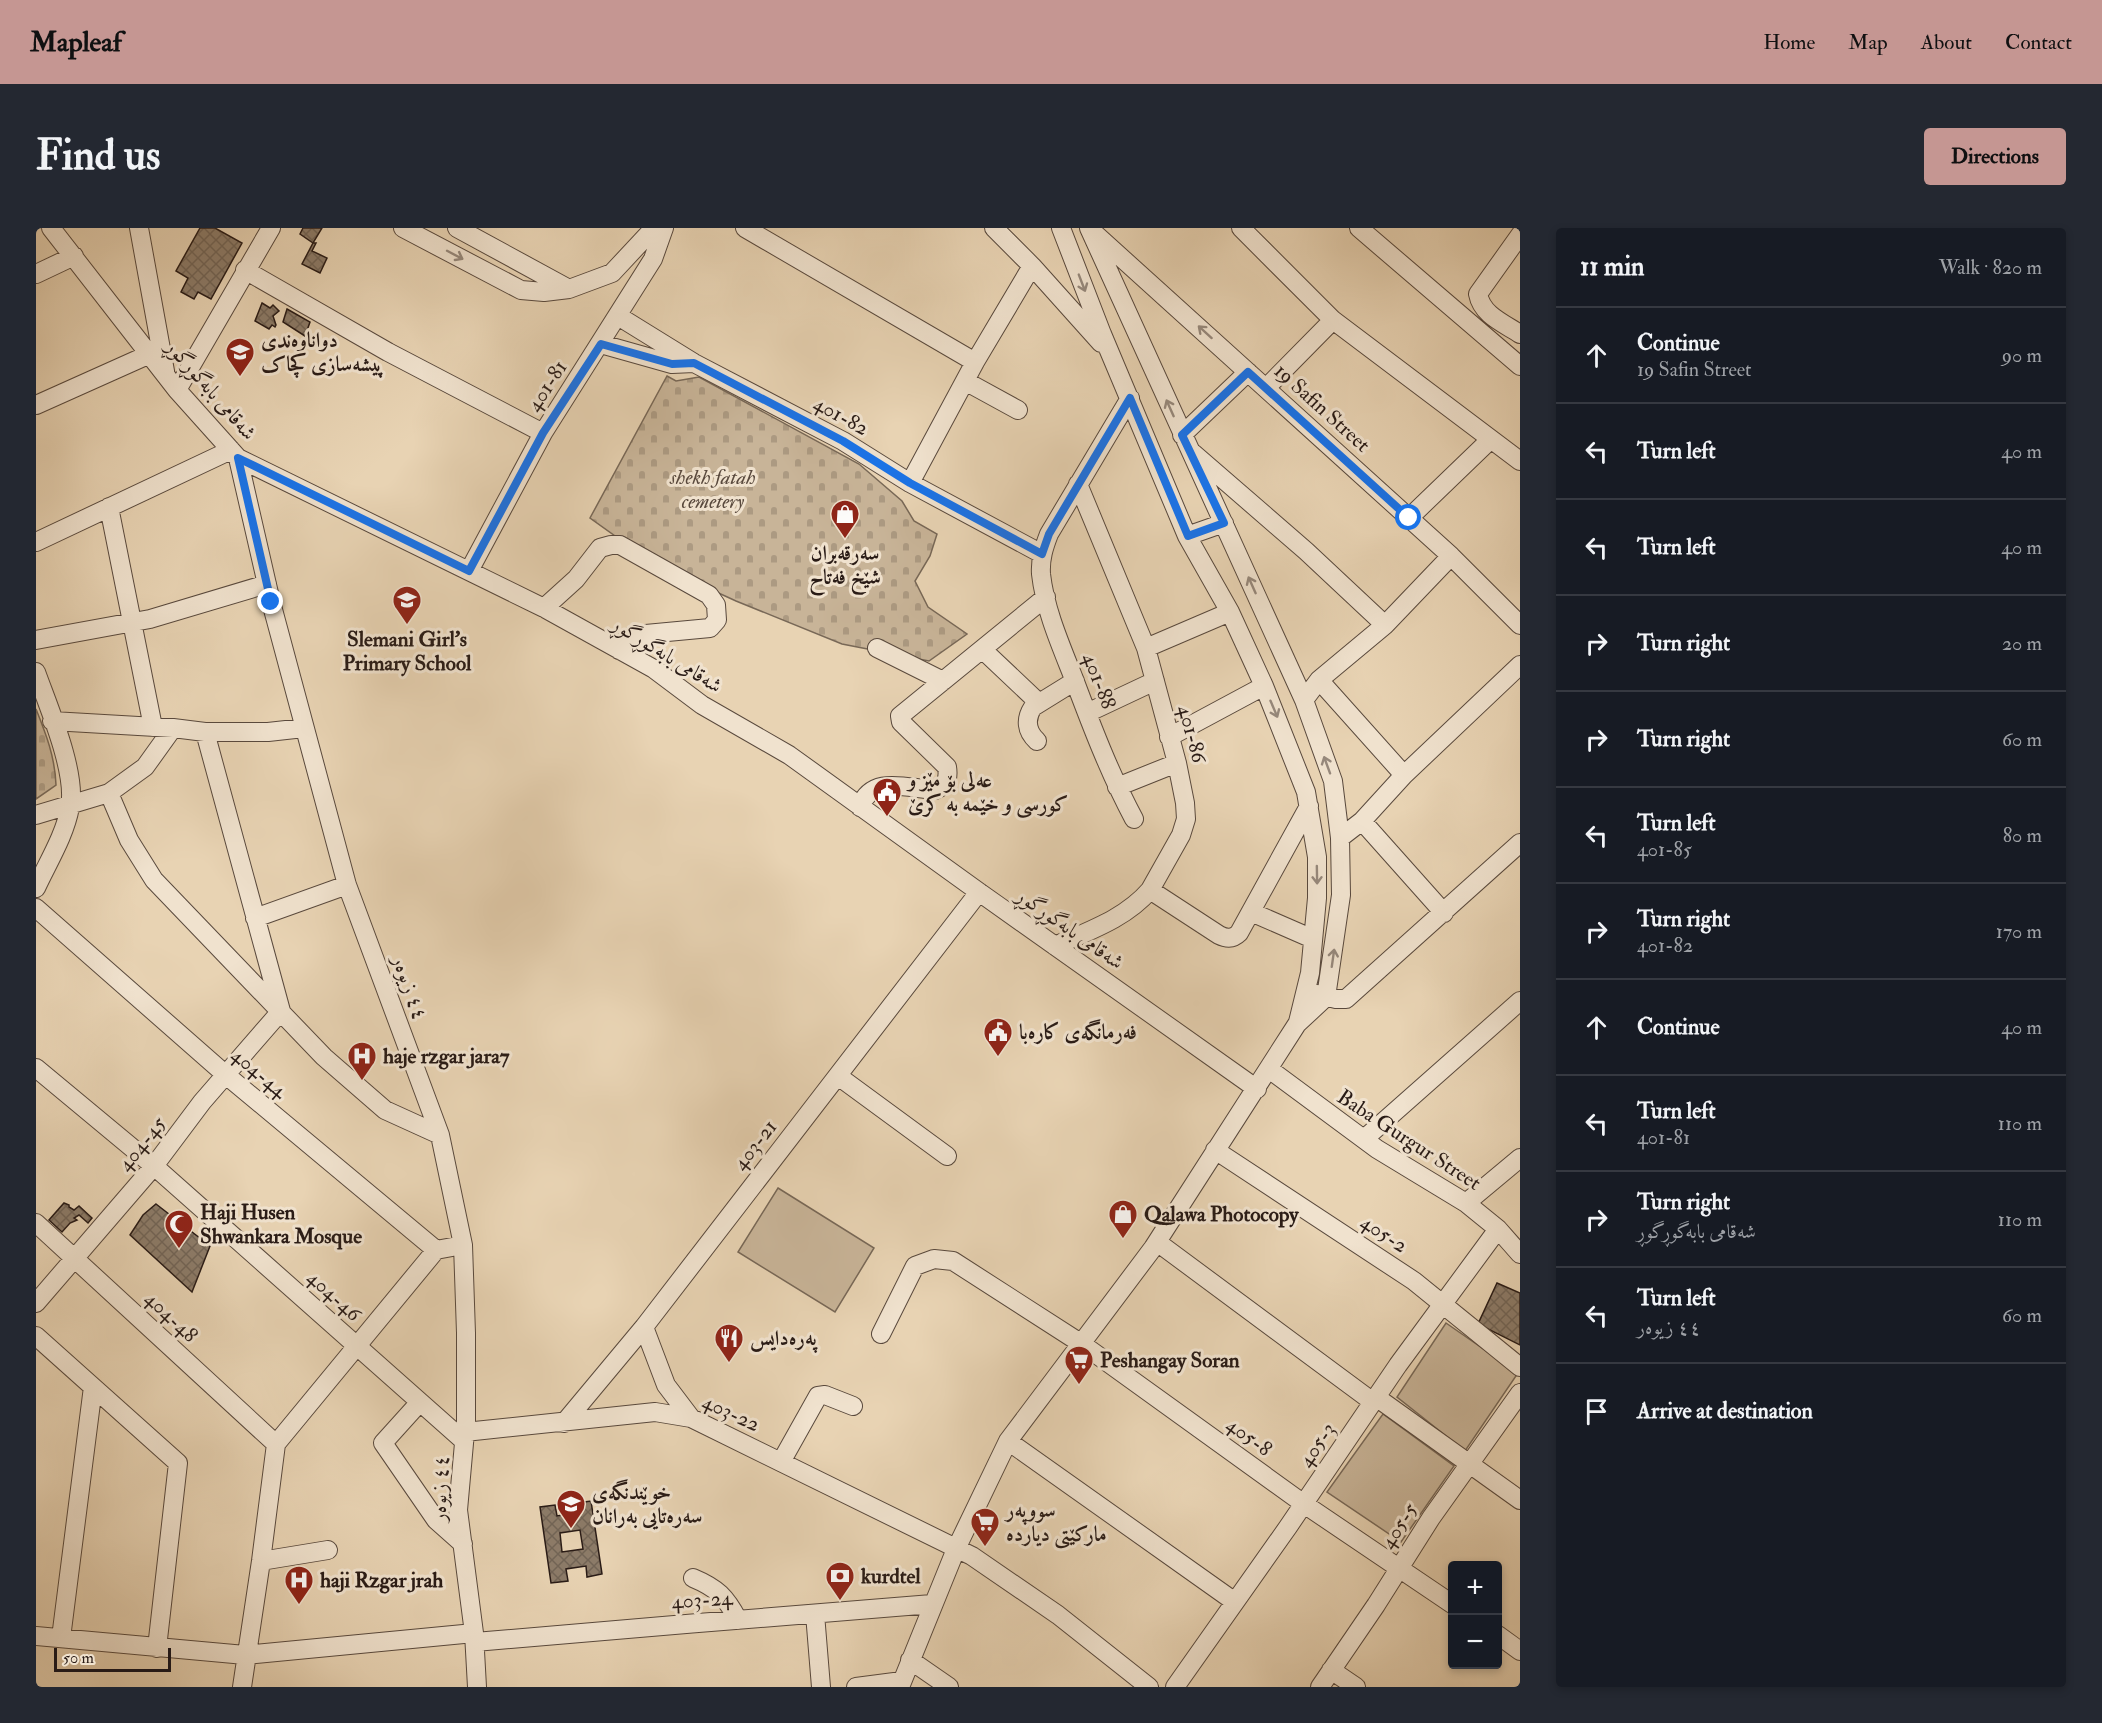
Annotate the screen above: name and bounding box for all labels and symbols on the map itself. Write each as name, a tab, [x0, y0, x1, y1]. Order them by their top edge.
one-way arrow	[445, 250, 463, 261]
one-way arrow	[1077, 273, 1088, 291]
one-way arrow	[1198, 325, 1213, 339]
place label: دواناوەندی پیشەسازی کچاک	[261, 327, 384, 379]
street label: شەقامی بابەگوڕگوڕ	[156, 332, 262, 448]
school or university icon: دواناوەندی پیشەسازی کچاک	[224, 336, 256, 378]
street label: 401-81	[521, 355, 573, 417]
street label: 19 Safin Street	[1268, 358, 1376, 458]
street label: 401-82	[809, 390, 873, 442]
one-way arrow	[1163, 400, 1175, 418]
park label: shekh fatah cemetery	[669, 464, 756, 515]
shop icon: سەرقەبران شێخ فەتاح	[829, 498, 861, 540]
route start	[1395, 504, 1421, 530]
place label: سەرقەبران شێخ فەتاح	[809, 540, 881, 596]
one-way arrow	[1246, 576, 1257, 595]
school or university icon: Slemani Girl’s Primary School	[391, 584, 423, 626]
route end	[257, 588, 283, 614]
street label: شەقامی بابەگوڕگوڕ	[604, 609, 727, 702]
place label: Slemani Girl’s Primary School	[343, 626, 472, 677]
street label: 401-88	[1076, 649, 1122, 713]
one-way arrow	[1269, 699, 1280, 718]
street label: 401-86	[1171, 702, 1213, 767]
one-way arrow	[1321, 756, 1332, 775]
place label: عەلی بۆ مێز و کورسی و خێمە بە کرێ	[906, 767, 1068, 819]
public building icon: عەلی بۆ مێز و کورسی و خێمە بە کرێ	[871, 776, 903, 818]
one-way arrow	[1311, 865, 1323, 885]
street label: شەقامی بابەگوڕگوڕ	[1008, 881, 1129, 978]
one-way arrow	[1327, 948, 1338, 968]
street label: ٤٤ زیوەر	[385, 950, 434, 1024]
public building icon: فەرمانگەی کارەبا	[982, 1016, 1014, 1058]
place label: فەرمانگەی کارەبا	[1019, 1019, 1137, 1046]
hospital icon: haje rzgar jara7	[346, 1040, 378, 1082]
street label: 404-44	[225, 1042, 294, 1105]
place label: haje rzgar jara7	[383, 1043, 510, 1070]
street label: Baba Gurgur Street	[1332, 1083, 1486, 1197]
street label: 404-45	[112, 1111, 173, 1177]
street label: 403-21	[727, 1114, 783, 1176]
shop icon: Qalawa Photocopy	[1107, 1198, 1139, 1240]
place label: Haji Husen Shwankara Mosque	[200, 1199, 362, 1250]
place label: Qalawa Photocopy	[1144, 1201, 1299, 1228]
mosque icon: Haji Husen Shwankara Mosque	[163, 1208, 195, 1250]
street label: 405-2	[1355, 1209, 1413, 1259]
street label: 404-46	[301, 1265, 368, 1328]
street label: 404-48	[139, 1286, 203, 1349]
restaurant icon: پەرەدایس	[713, 1322, 745, 1364]
place label: پەرەدایس	[750, 1325, 819, 1353]
supermarket icon: Peshangay Soran	[1063, 1344, 1095, 1386]
place label: Peshangay Soran	[1100, 1347, 1240, 1374]
street label: 403-22	[698, 1388, 764, 1438]
street label: 405-8	[1221, 1411, 1277, 1463]
street label: 405-3	[1292, 1417, 1342, 1473]
street label: ٤٤ زیوەر	[425, 1454, 455, 1524]
place label: خوێندنگەی سەرەتایی بەرانان	[592, 1479, 702, 1530]
school or university icon: خوێندنگەی سەرەتایی بەرانان	[555, 1488, 587, 1530]
place label: سووپەر مارکێتی دیاردە	[1004, 1497, 1107, 1549]
street label: 405-5	[1374, 1497, 1424, 1554]
supermarket icon: سووپەر مارکێتی دیاردە	[969, 1506, 1001, 1548]
bank icon: kurdtel	[824, 1560, 856, 1602]
place label: kurdtel	[860, 1563, 921, 1590]
hospital icon: haji Rzgar jrah	[283, 1564, 315, 1606]
place label: haji Rzgar jrah	[320, 1567, 443, 1594]
street label: 403-24	[671, 1584, 735, 1616]
scale bar	[54, 1645, 171, 1672]

